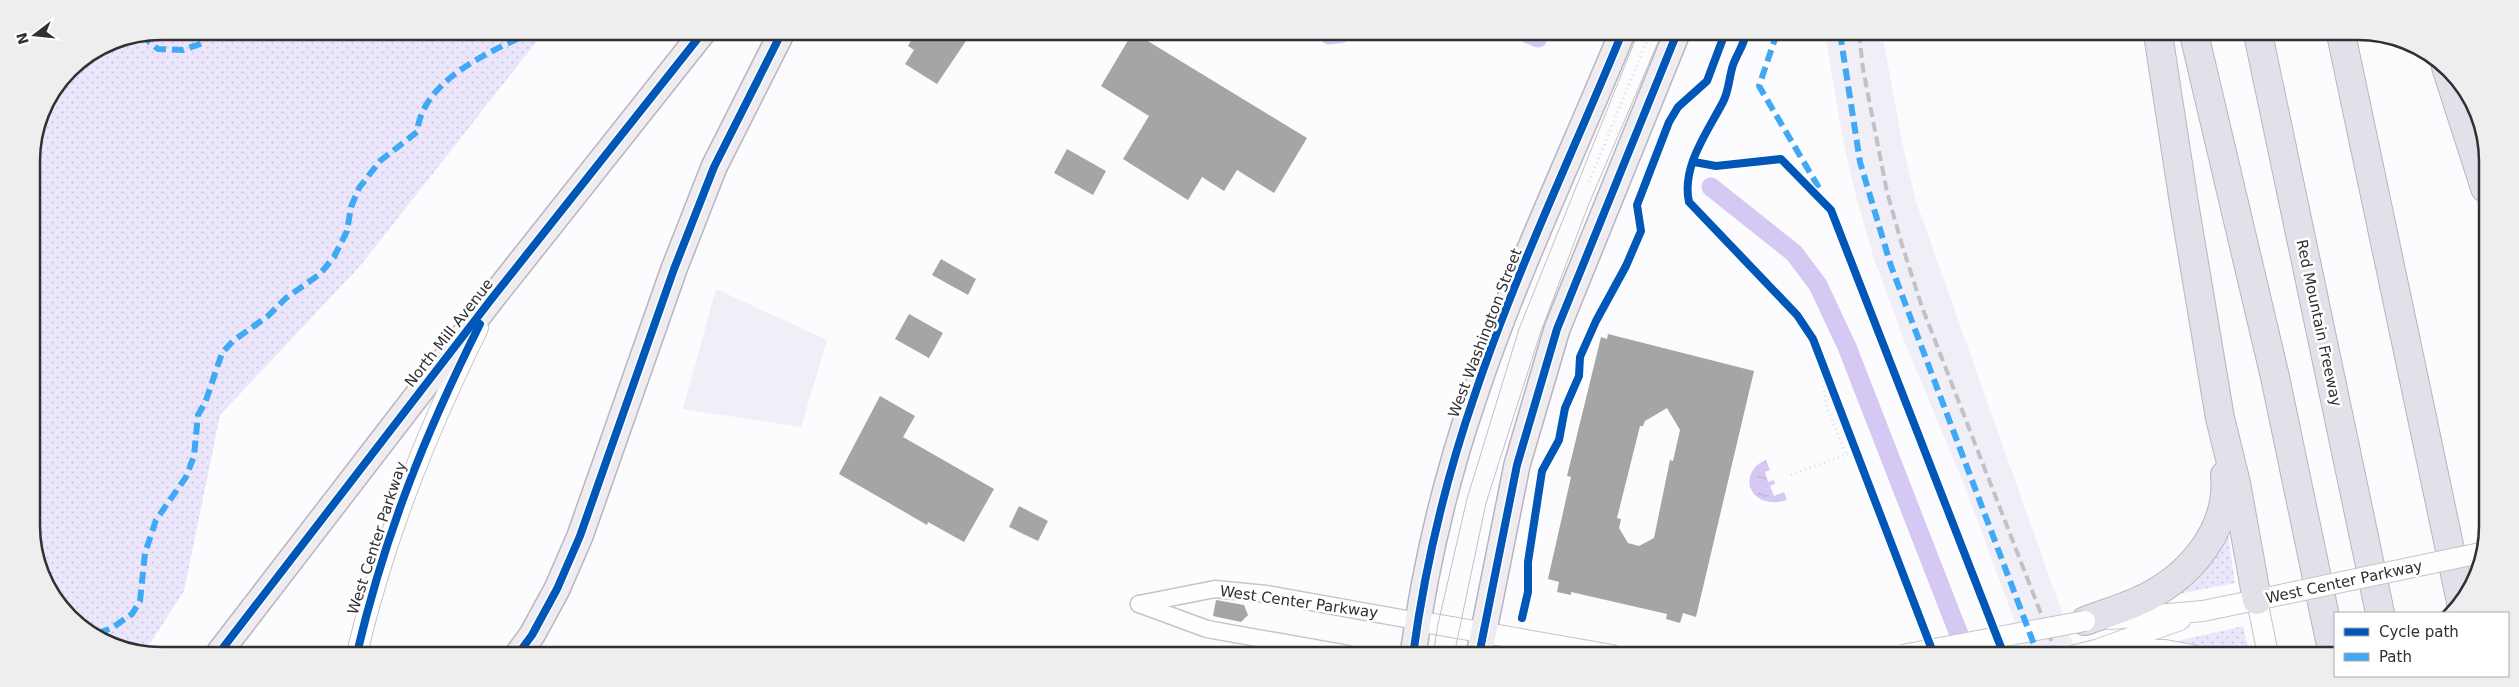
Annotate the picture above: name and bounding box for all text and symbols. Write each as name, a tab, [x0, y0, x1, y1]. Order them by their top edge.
north arrow	[10, 10, 60, 60]
text: N	[13, 31, 32, 46]
street label: Red Mountain Freeway	[2293, 238, 2346, 408]
street label: West Washington Street	[1444, 246, 1526, 420]
street label: North Mill Avenue	[401, 275, 497, 391]
street label: West Center Parkway	[344, 459, 410, 617]
street label: West Center Parkway	[2264, 557, 2424, 607]
street label: West Center Parkway	[1219, 582, 1379, 622]
legend	[2334, 612, 2509, 677]
text: Cycle path	[2379, 623, 2459, 641]
text: Path	[2379, 648, 2412, 666]

